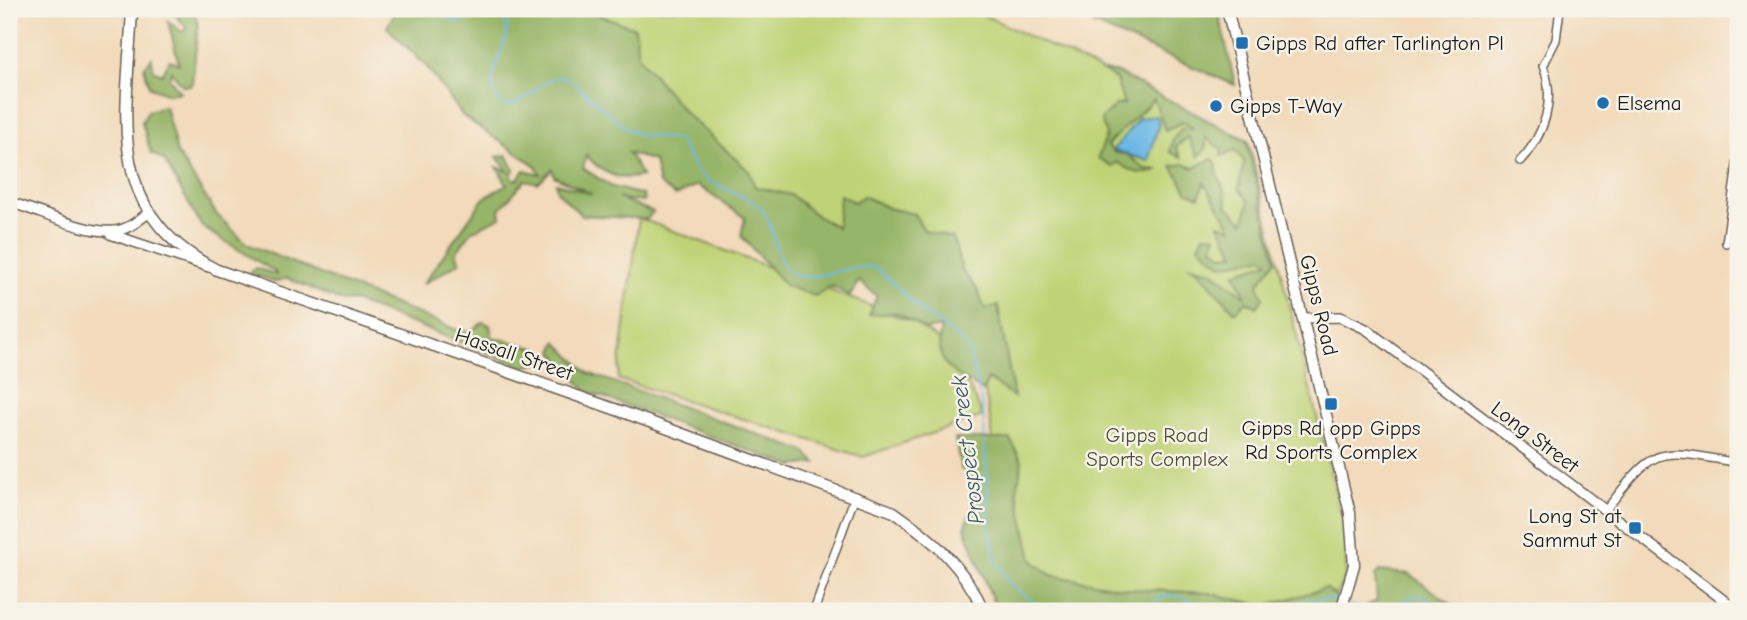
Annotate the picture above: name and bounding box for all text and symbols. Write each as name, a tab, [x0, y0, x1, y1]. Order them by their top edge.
place label: Gipps Rd after Tarlington Pl	[1256, 31, 1504, 55]
marker: Gipps Rd after Tarlington Pl	[1234, 35, 1250, 51]
place label: Elsema	[1617, 91, 1682, 115]
place label: Gipps T-Way	[1230, 94, 1343, 118]
marker: Elsema	[1595, 95, 1611, 111]
marker: Gipps T-Way	[1208, 98, 1224, 114]
street label: Gipps Road	[1295, 252, 1343, 358]
street label: Hassall Street	[452, 323, 577, 386]
water label: Prospect Creek	[945, 373, 990, 526]
marker: Gipps Rd opp Gipps Rd Sports Complex	[1323, 396, 1339, 412]
street label: Long Street	[1486, 396, 1584, 478]
place label: Gipps Rd opp Gipps Rd Sports Complex	[1241, 416, 1421, 464]
park label: Gipps Road Sports Complex	[1086, 423, 1228, 471]
place label: Long St at Sammut St	[1522, 504, 1622, 552]
marker: Long St at Sammut St	[1627, 520, 1643, 536]

